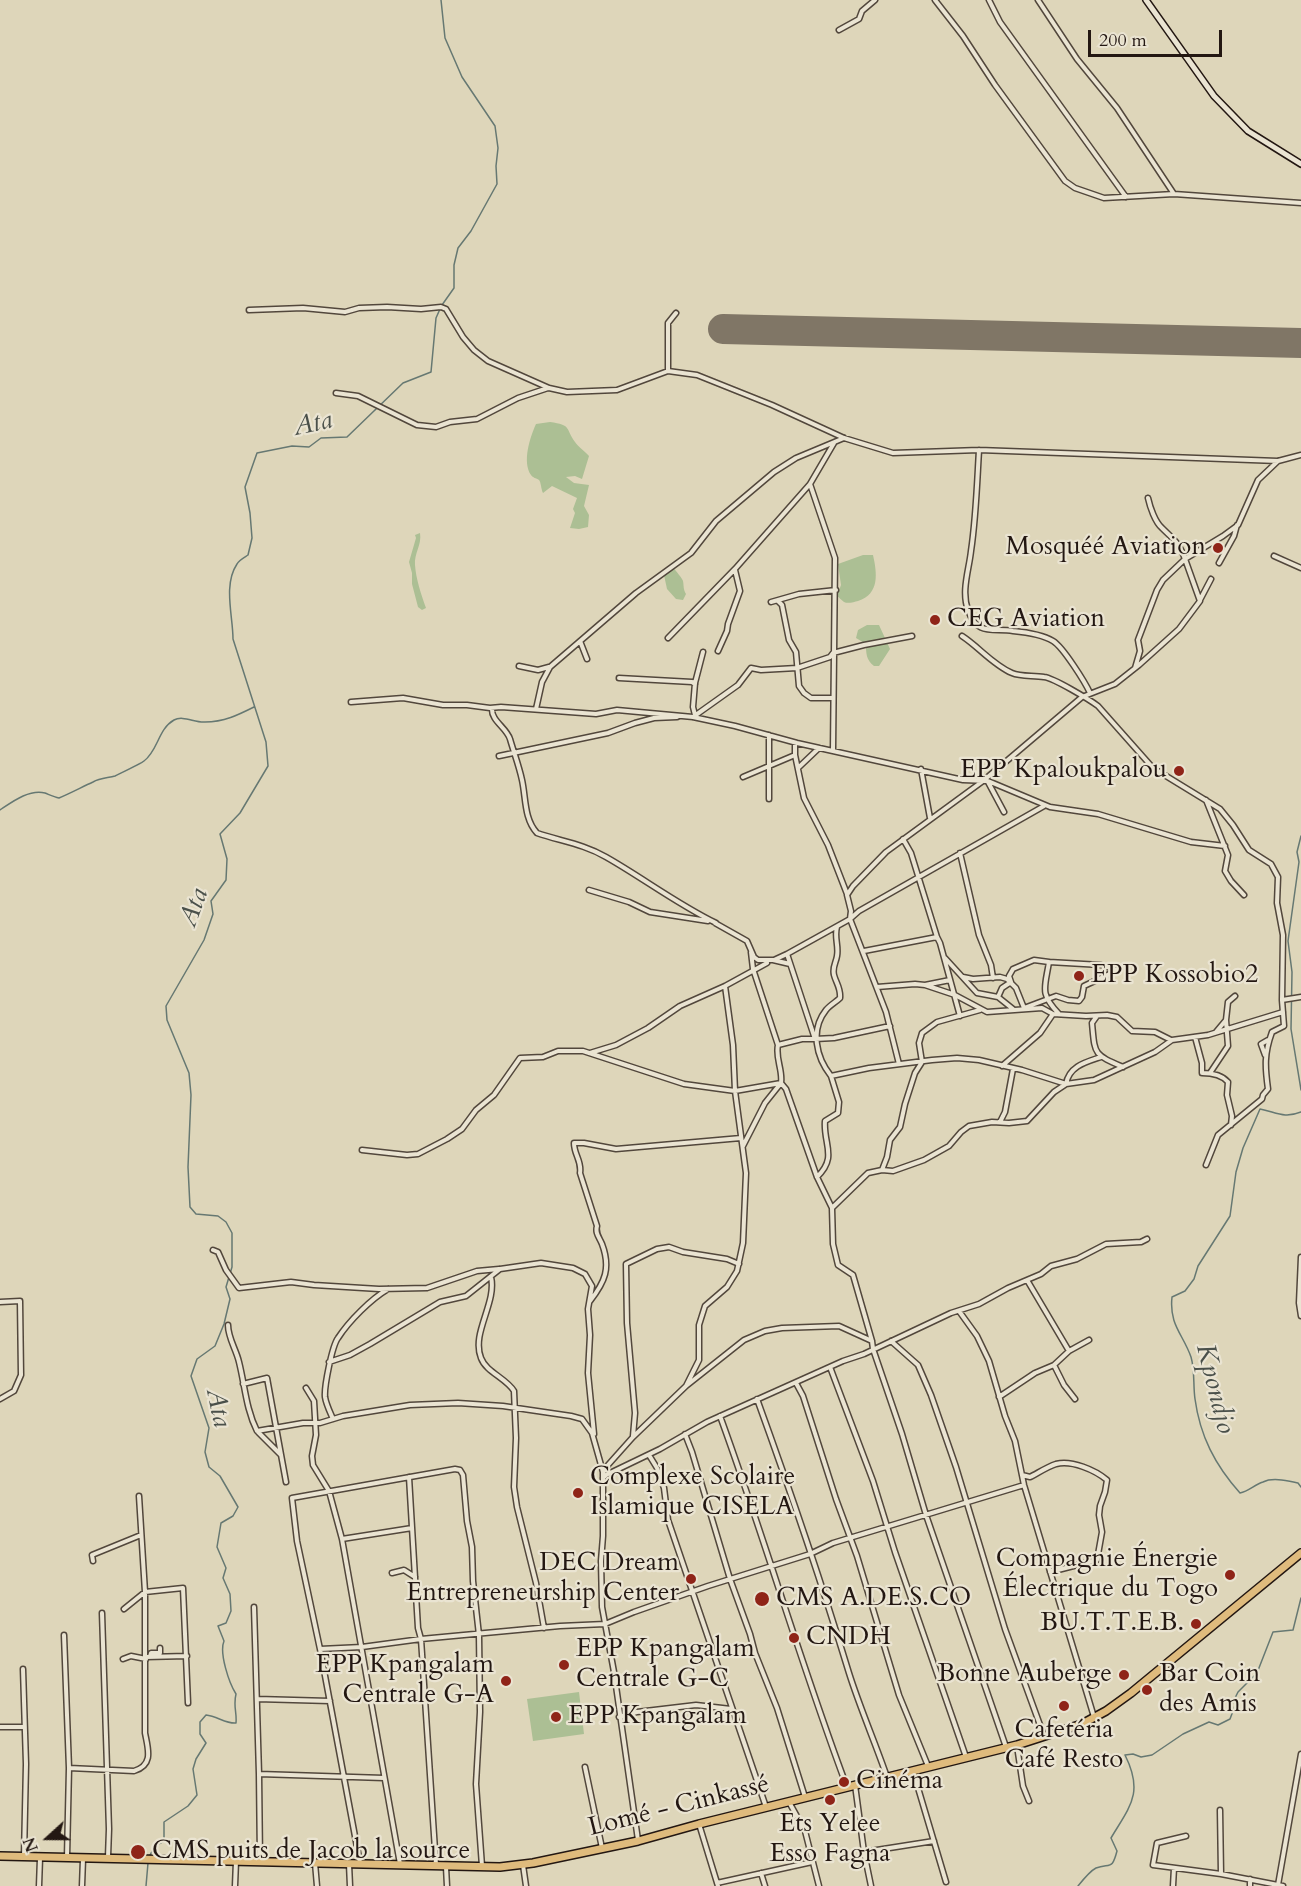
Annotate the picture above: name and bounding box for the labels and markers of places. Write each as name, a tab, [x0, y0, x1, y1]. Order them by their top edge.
place label: Mosquéé Aviation	[1005, 532, 1206, 564]
marker: Mosquéé Aviation	[1211, 541, 1225, 555]
place label: CEG Aviation	[947, 604, 1105, 636]
marker: CEG Aviation	[928, 613, 942, 627]
place label: EPP Kpaloukpalou	[960, 755, 1167, 787]
marker: EPP Kpaloukpalou	[1172, 764, 1186, 778]
place label: EPP Kossobio2	[1091, 960, 1258, 992]
marker: EPP Kossobio2	[1072, 969, 1086, 983]
place label: Complexe Scolaire Islamique CISELA	[590, 1462, 795, 1524]
marker: Complexe Scolaire Islamique CISELA	[571, 1486, 585, 1500]
place label: Compagnie Énergie Électrique du Togo	[996, 1544, 1218, 1606]
place label: DEC Dream Entrepreneurship Center	[406, 1548, 679, 1610]
marker: Compagnie Énergie Électrique du Togo	[1223, 1568, 1237, 1582]
marker: DEC Dream Entrepreneurship Center	[684, 1572, 698, 1586]
place label: CMS A.DE.S.CO	[776, 1583, 971, 1615]
marker: CMS A.DE.S.CO	[753, 1590, 771, 1608]
place label: BU.T.T.E.B.	[1040, 1608, 1184, 1640]
marker: BU.T.T.E.B.	[1189, 1617, 1203, 1631]
place label: CNDH	[806, 1622, 891, 1654]
marker: CNDH	[787, 1631, 801, 1645]
place label: EPP Kpangalam Centrale G-C	[576, 1634, 755, 1696]
place label: EPP Kpangalam Centrale G-A	[315, 1650, 494, 1712]
marker: EPP Kpangalam Centrale G-C	[557, 1658, 571, 1672]
place label: Bonne Auberge	[938, 1659, 1112, 1691]
place label: Bar Coin des Amis	[1159, 1659, 1260, 1720]
marker: Bonne Auberge	[1117, 1668, 1131, 1682]
marker: EPP Kpangalam Centrale G-A	[499, 1674, 513, 1688]
marker: Bar Coin des Amis	[1140, 1683, 1154, 1697]
marker: Cafetéria Café Resto	[1057, 1699, 1071, 1713]
place label: EPP Kpangalam	[568, 1701, 747, 1733]
marker: EPP Kpangalam	[549, 1710, 563, 1724]
place label: Cafetéria Café Resto	[1005, 1715, 1123, 1776]
place label: Cinéma	[856, 1766, 943, 1798]
marker: Cinéma	[837, 1775, 851, 1789]
marker: Ets Yelee Esso Fagna	[823, 1793, 837, 1807]
place label: Ets Yelee Esso Fagna	[769, 1809, 891, 1870]
place label: CMS puits de Jacob la source	[152, 1836, 470, 1868]
marker: CMS puits de Jacob la source	[129, 1843, 147, 1861]

